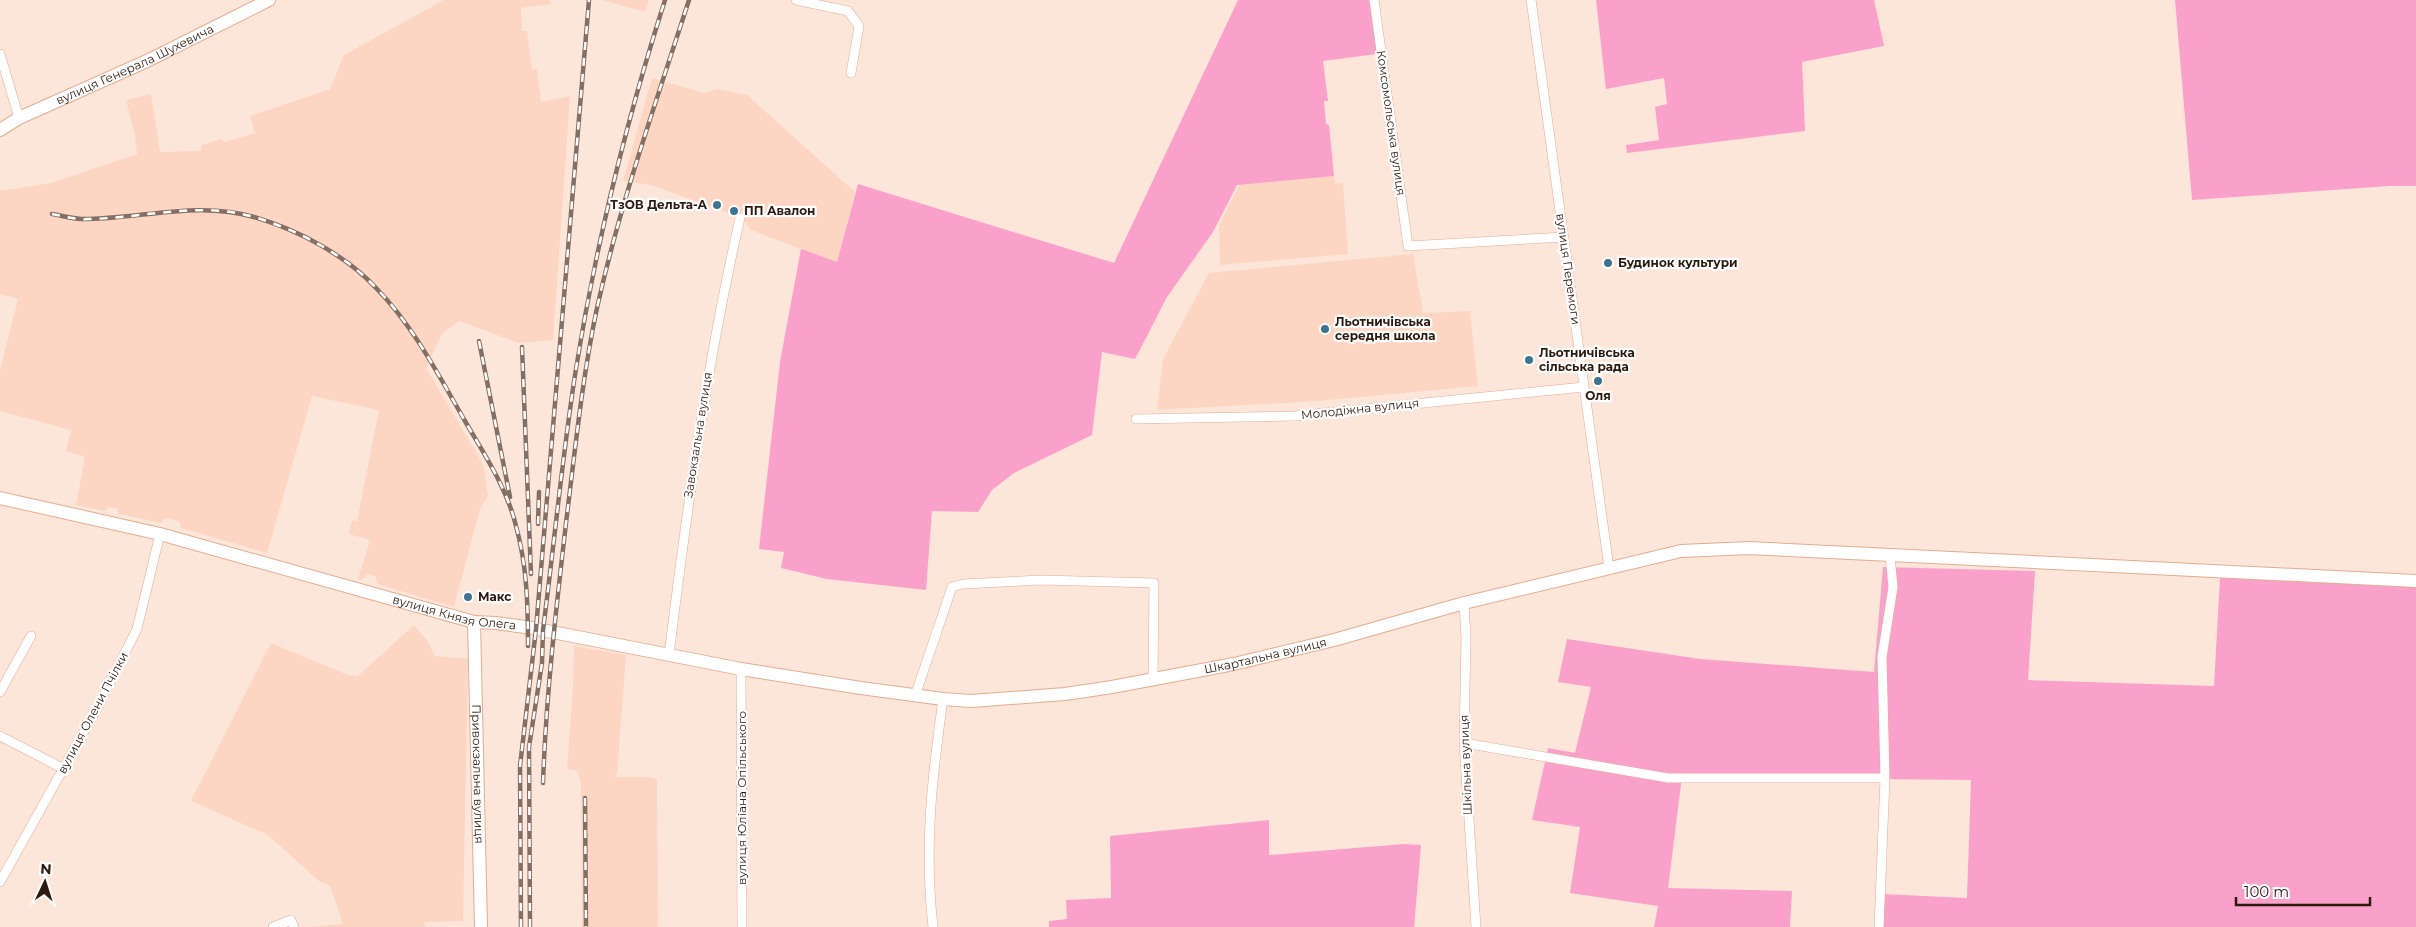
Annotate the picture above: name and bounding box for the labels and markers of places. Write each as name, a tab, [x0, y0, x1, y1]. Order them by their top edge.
place label: ТзОВ Дельта-А	[610, 197, 707, 212]
marker: ТзОВ Дельта-А	[711, 199, 723, 211]
place label: ПП Авалон	[744, 203, 815, 218]
marker: ПП Авалон	[728, 205, 740, 217]
place label: Будинок культури	[1618, 255, 1738, 270]
marker: Будинок культури	[1602, 257, 1614, 269]
place label: Льотничівська середня школа	[1335, 314, 1436, 343]
marker: Льотничівська середня школа	[1319, 323, 1331, 335]
place label: Льотничівська сільська рада	[1539, 345, 1635, 374]
marker: Льотничівська сільська рада	[1523, 354, 1535, 366]
marker: Оля	[1592, 375, 1604, 387]
place label: Оля	[1585, 388, 1611, 403]
place label: Макс	[478, 589, 511, 604]
marker: Макс	[462, 591, 474, 603]

